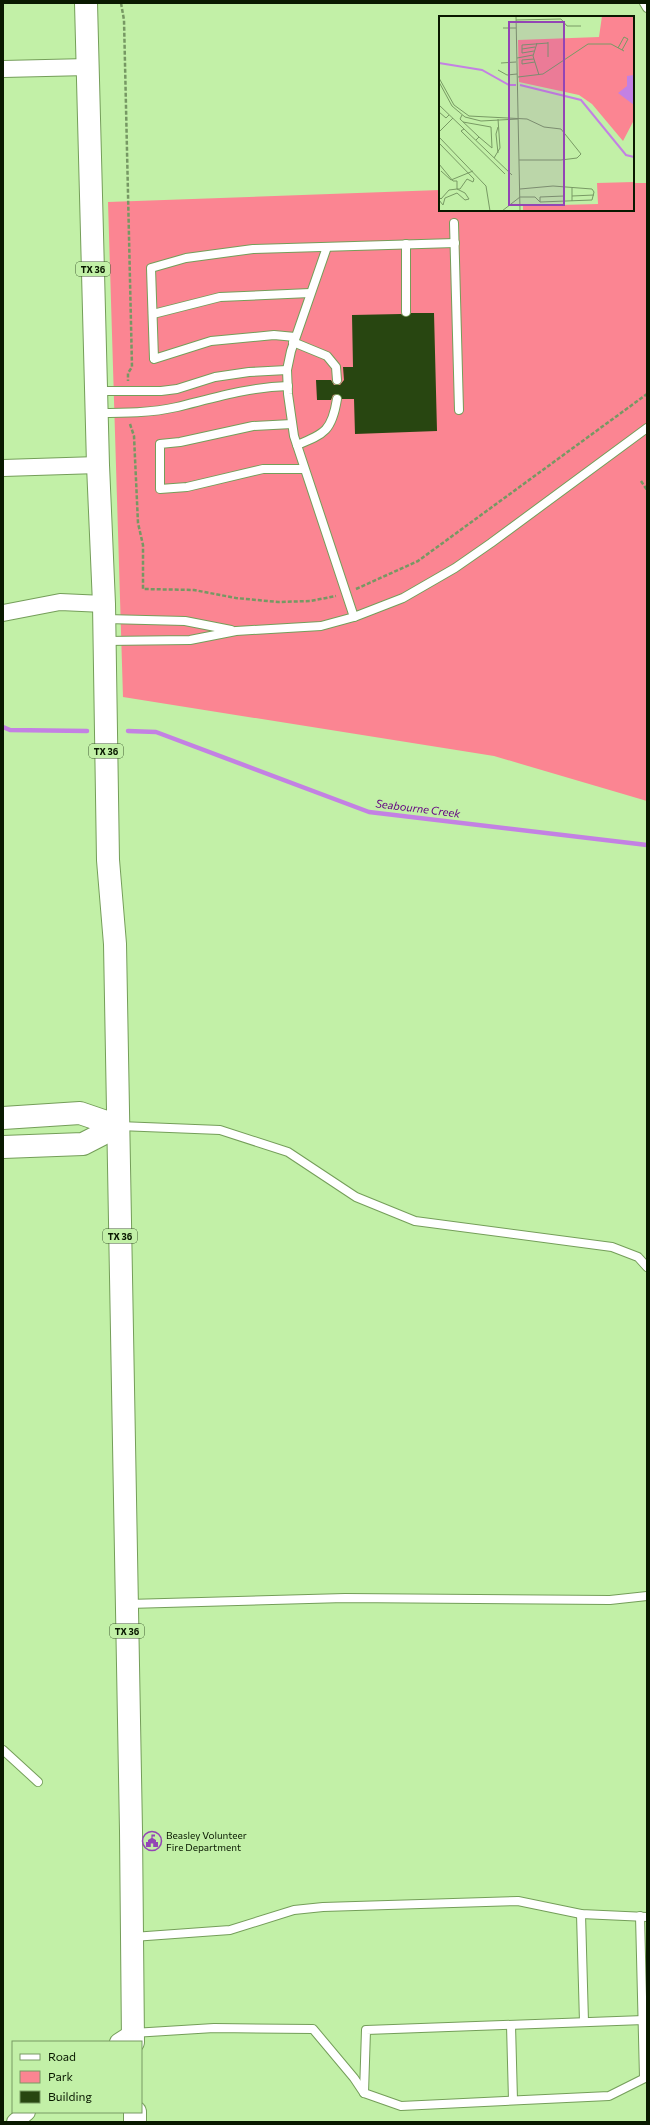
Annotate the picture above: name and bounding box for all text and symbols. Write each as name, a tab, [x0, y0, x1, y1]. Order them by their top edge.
inset map	[439, 16, 634, 211]
road number: TX 36	[76, 262, 110, 276]
road number: TX 36	[89, 744, 123, 758]
water label: Seabourne Creek	[375, 796, 462, 820]
road number: TX 36	[103, 1229, 137, 1243]
road number: TX 36	[110, 1624, 144, 1638]
place label: Beasley Volunteer Fire Department	[166, 1829, 247, 1853]
public building icon: Beasley Volunteer Fire Department	[141, 1830, 163, 1852]
legend	[12, 2041, 142, 2113]
text: Road	[48, 2049, 76, 2063]
text: Park	[48, 2069, 74, 2083]
text: Building	[48, 2089, 92, 2103]

